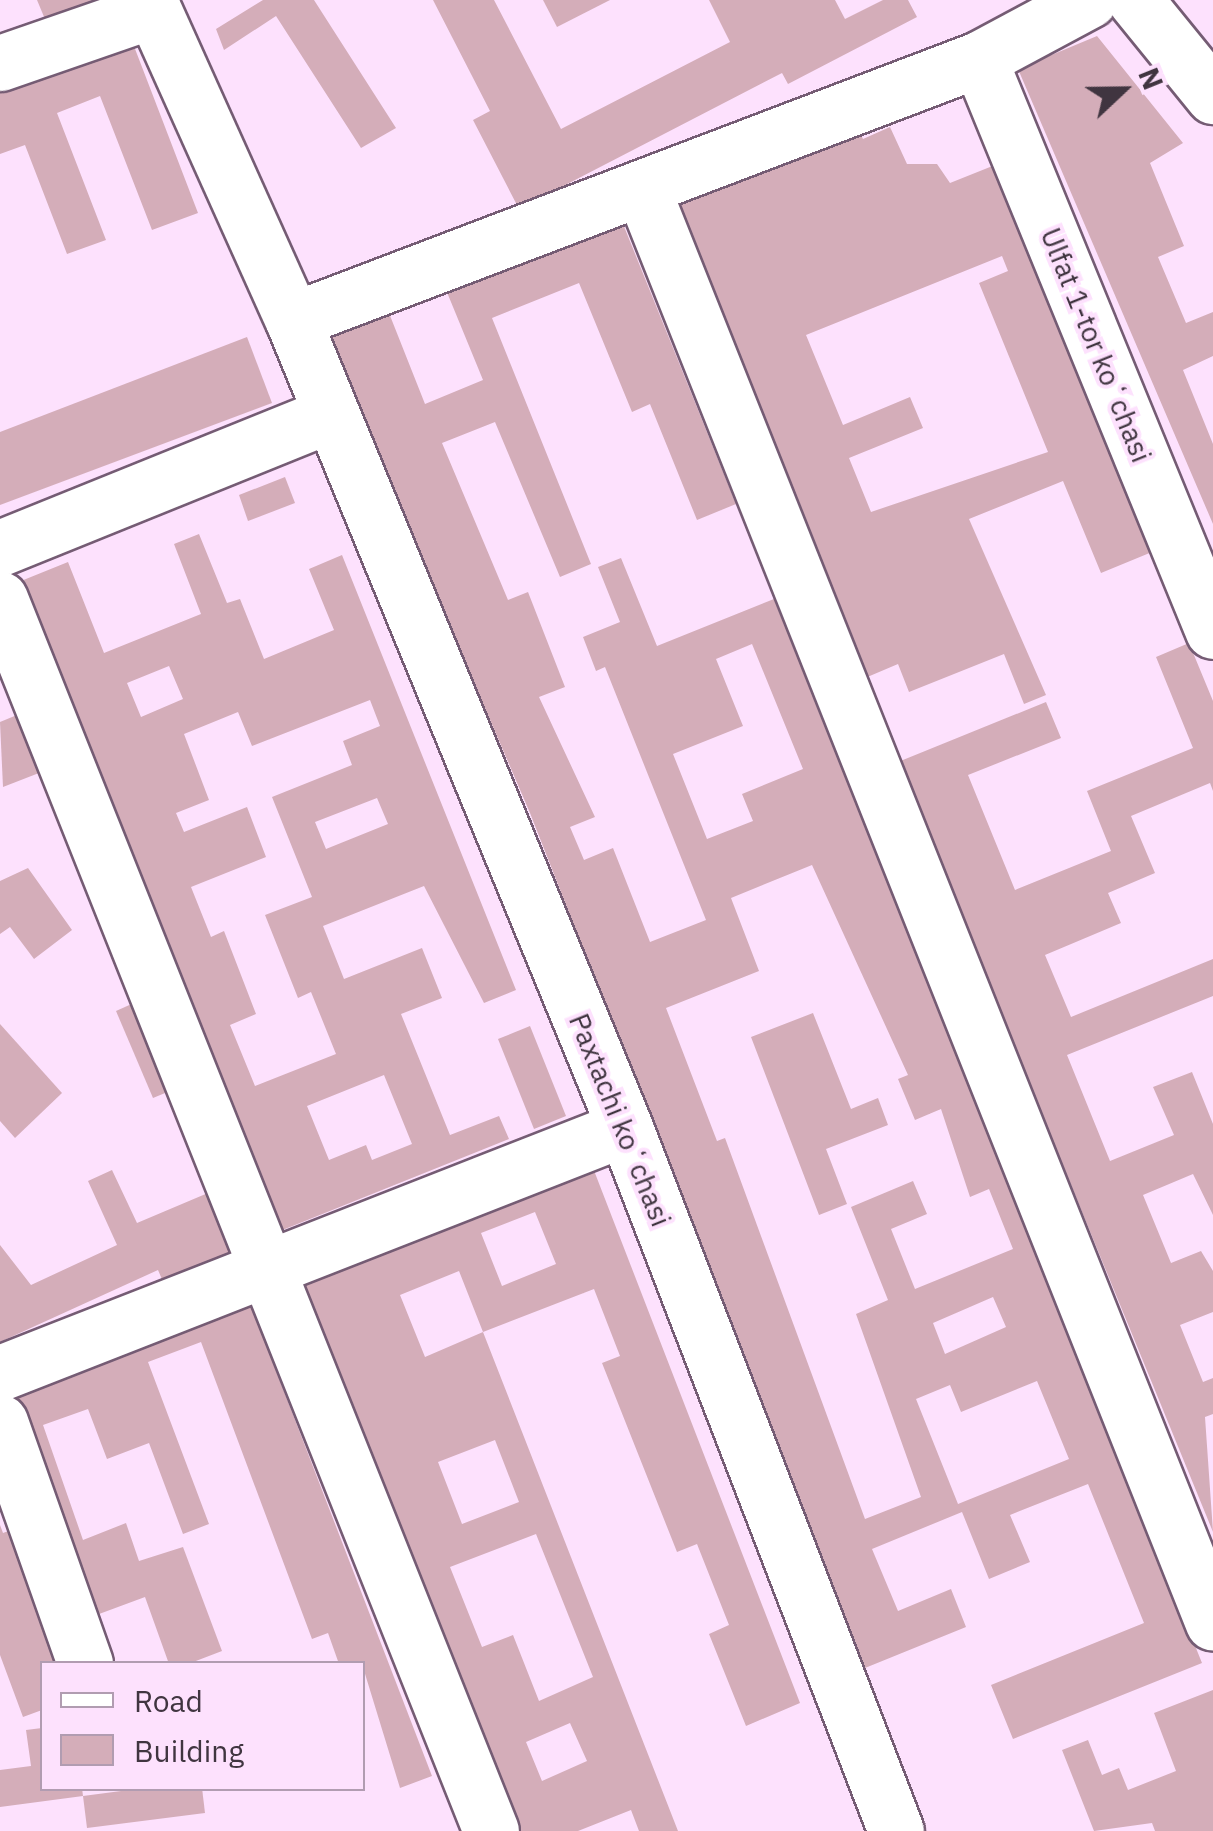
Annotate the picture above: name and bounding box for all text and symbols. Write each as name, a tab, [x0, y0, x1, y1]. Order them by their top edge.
north arrow	[1073, 40, 1173, 140]
text: N	[1130, 62, 1172, 95]
street label: Ulfat 1-tor koʻchasi	[1034, 223, 1158, 467]
street label: Paxtachi koʻchasi	[562, 1009, 678, 1231]
legend	[40, 1661, 365, 1791]
text: Road	[134, 1681, 203, 1720]
text: Building	[134, 1731, 244, 1770]

